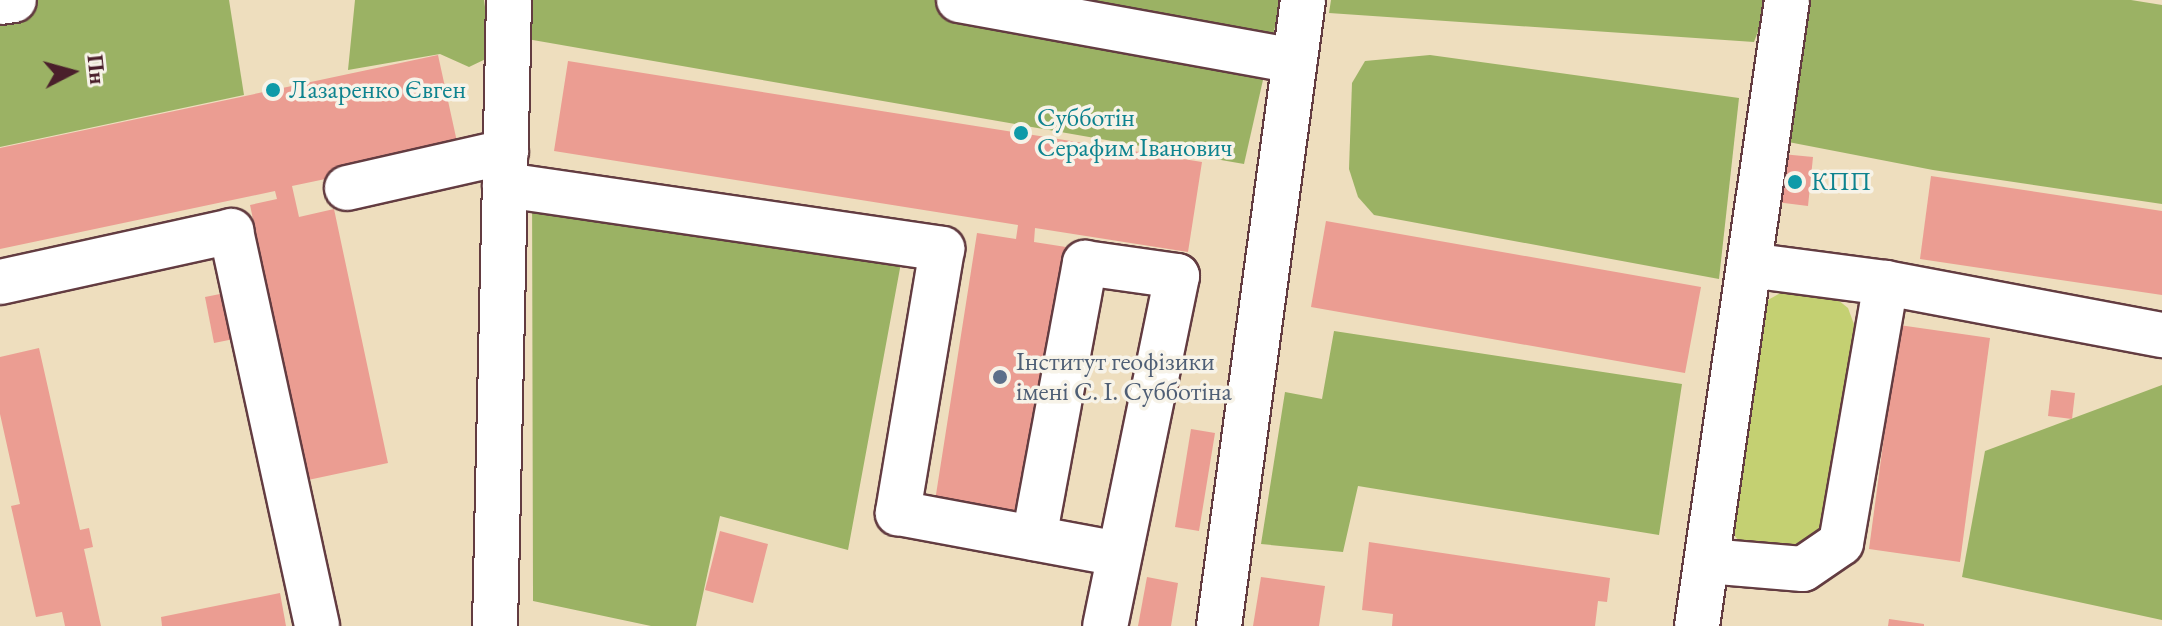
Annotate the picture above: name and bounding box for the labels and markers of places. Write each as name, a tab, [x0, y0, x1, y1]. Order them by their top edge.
place label: Лазаренко Євген	[289, 74, 466, 106]
marker: Лазаренко Євген	[264, 81, 282, 99]
place label: Субботін Серафим Іванович	[1037, 102, 1232, 164]
marker: Субботін Серафим Іванович	[1012, 124, 1030, 142]
place label: КПП	[1811, 166, 1871, 198]
marker: КПП	[1786, 173, 1804, 191]
place label: Інститут геофізики імені С. І. Субботіна	[1016, 346, 1232, 408]
marker: Інститут геофізики імені С. І. Субботіна	[991, 368, 1009, 386]

